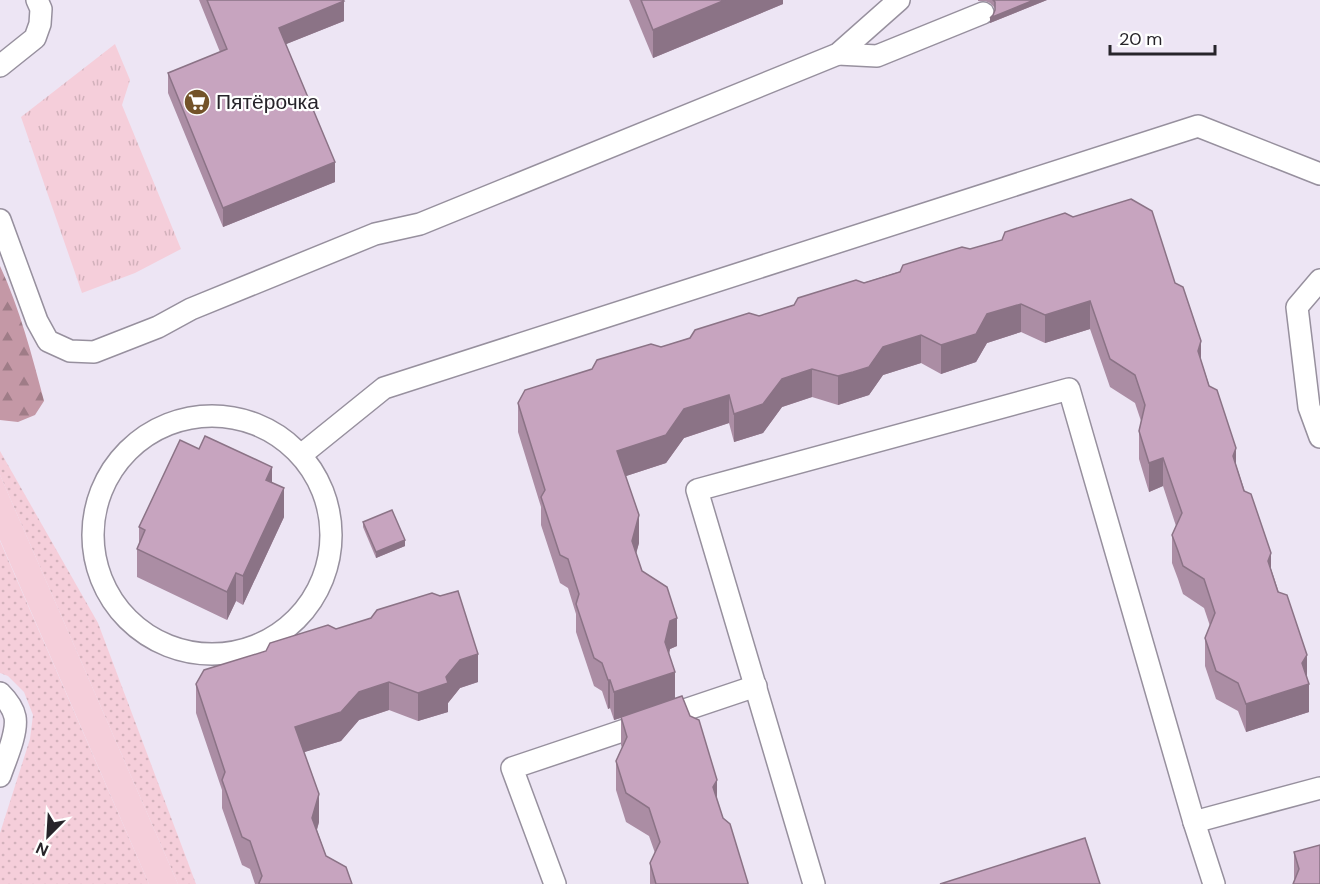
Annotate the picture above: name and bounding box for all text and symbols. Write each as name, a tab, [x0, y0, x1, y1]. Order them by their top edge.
scale bar	[1110, 18, 1215, 56]
text: 20 m	[1119, 27, 1162, 51]
supermarket icon: Пятёрочка	[182, 87, 212, 117]
place label: Пятёрочка	[216, 88, 319, 116]
north arrow	[18, 806, 78, 866]
text: N	[33, 837, 52, 861]

